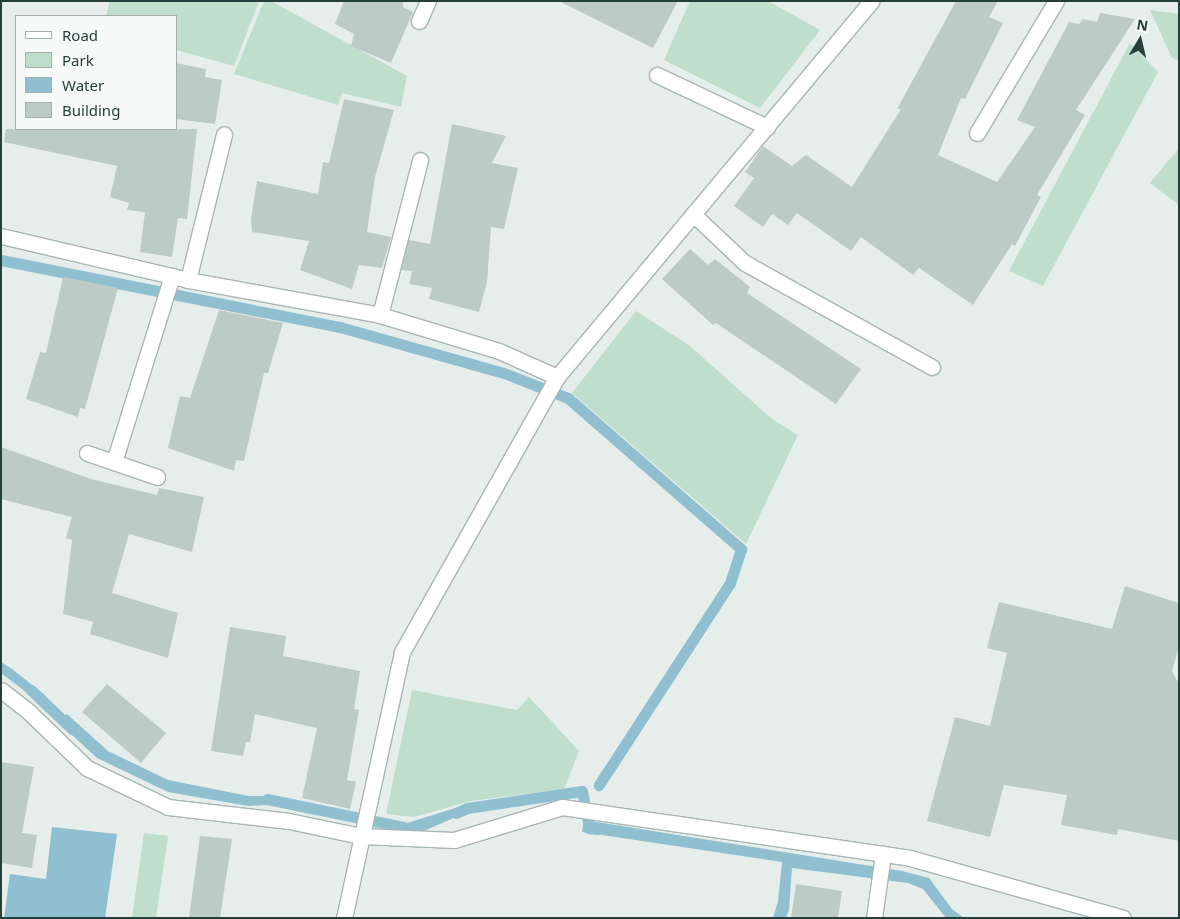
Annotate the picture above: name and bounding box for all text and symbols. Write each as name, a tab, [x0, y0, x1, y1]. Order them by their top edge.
text: N	[1135, 14, 1150, 35]
legend	[15, 15, 178, 130]
north arrow	[1115, 15, 1165, 65]
text: Road	[62, 25, 98, 45]
text: Park	[62, 50, 94, 70]
text: Water	[62, 75, 104, 95]
text: Building	[62, 100, 120, 120]

